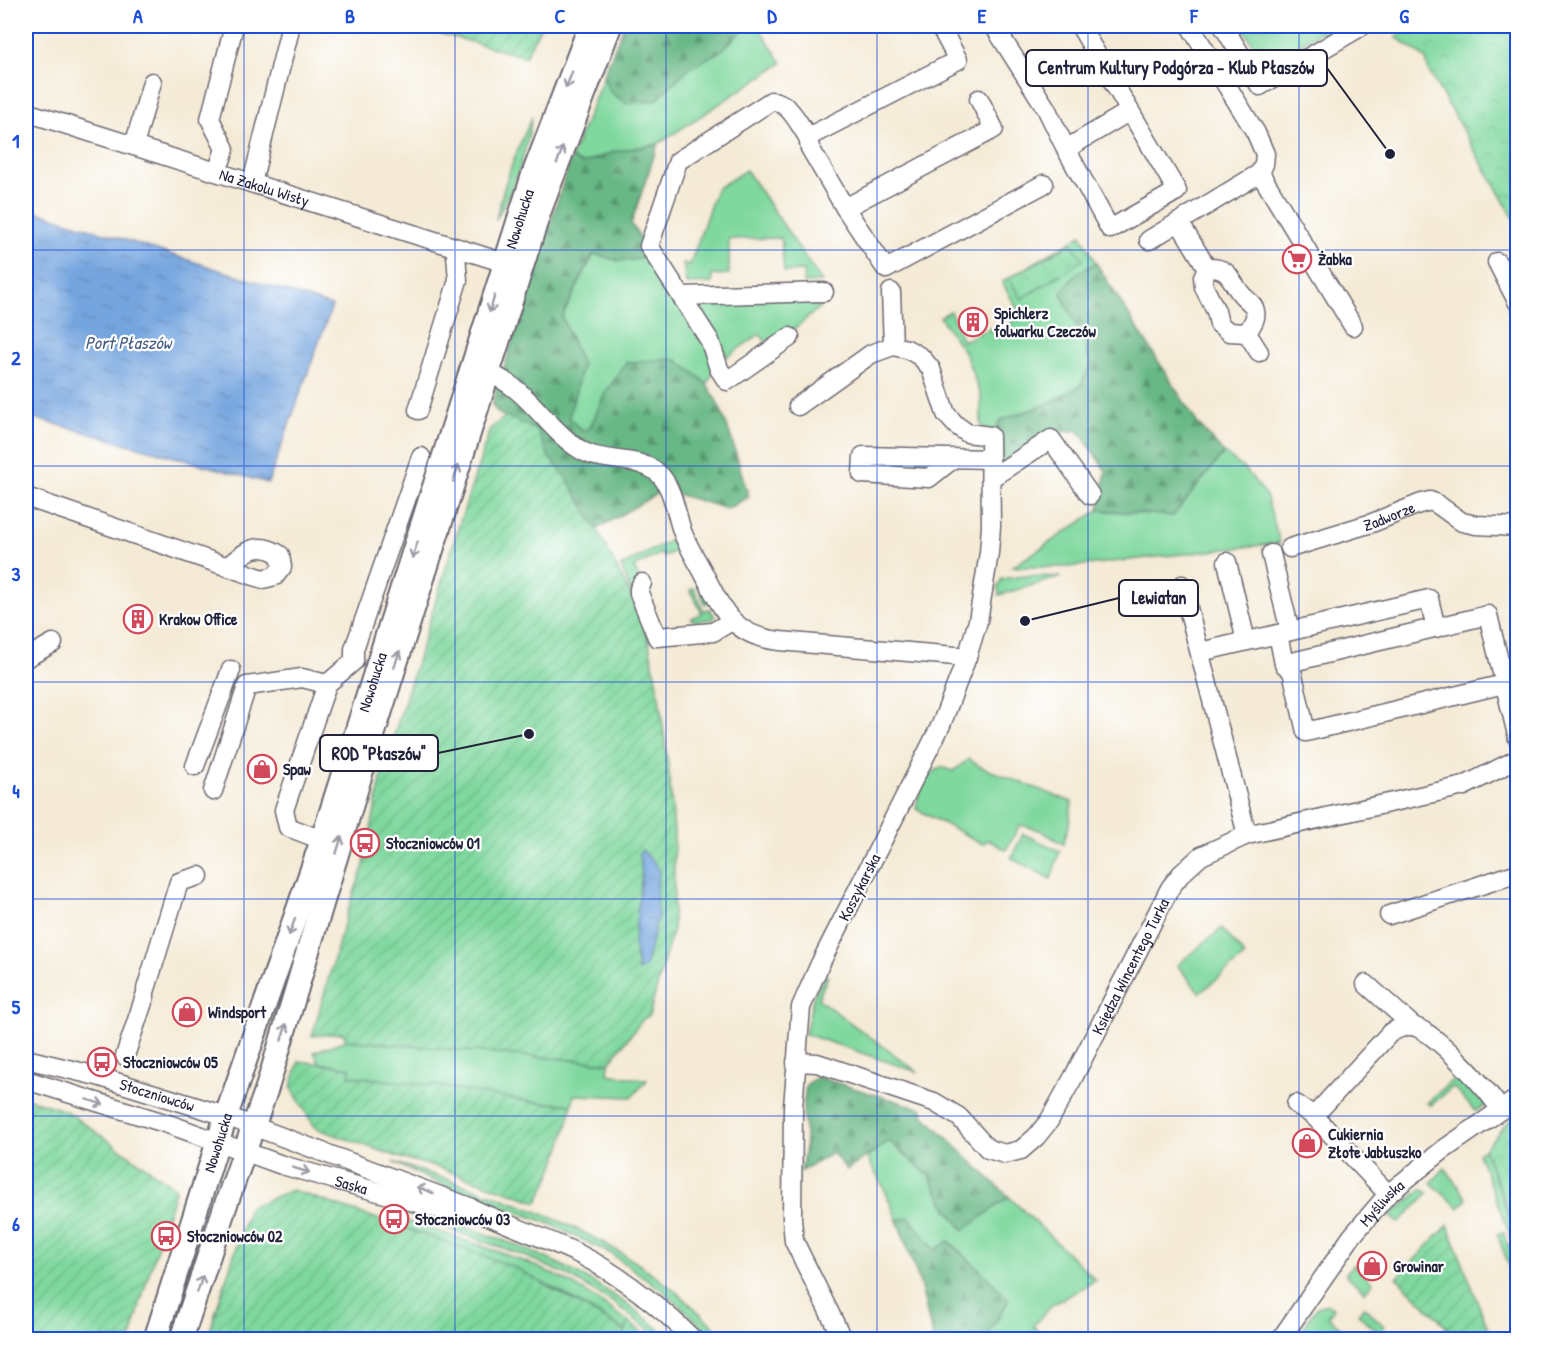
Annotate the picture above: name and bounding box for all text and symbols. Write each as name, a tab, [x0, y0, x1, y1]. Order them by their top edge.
text: A	[133, 2, 143, 29]
text: B	[345, 2, 355, 29]
text: C	[555, 2, 566, 29]
text: D	[767, 2, 777, 29]
text: E	[978, 2, 987, 29]
text: F	[1189, 2, 1199, 29]
text: G	[1399, 2, 1409, 29]
callout: Centrum Kultury Podgórza - Klub Płaszów	[1026, 50, 1327, 86]
text: Centrum Kultury Podgórza - Klub Płaszów	[1038, 55, 1315, 81]
one-way arrow	[563, 70, 574, 89]
text: 1	[12, 127, 20, 154]
one-way arrow	[556, 147, 567, 165]
street label: Na Zakolu Wisły	[217, 163, 312, 212]
street label: Nowohucka	[499, 186, 539, 251]
supermarket icon: Żabka	[1281, 243, 1313, 275]
place label: Żabka	[1318, 248, 1353, 270]
one-way arrow	[486, 294, 497, 313]
place label: Spichlerz folwarku Czeczów	[994, 302, 1096, 342]
building icon: Spichlerz folwarku Czeczów	[957, 306, 989, 338]
water label: Port Płaszów	[85, 330, 173, 355]
text: 2	[11, 344, 21, 371]
one-way arrow	[452, 464, 463, 483]
street label: Zadworze	[1360, 496, 1419, 536]
one-way arrow	[409, 540, 420, 559]
text: 3	[12, 560, 21, 587]
callout: Lewiatan	[1119, 580, 1198, 616]
text: Lewiatan	[1132, 585, 1186, 610]
building icon: Krakow Office	[122, 603, 154, 635]
place label: Krakow Office	[159, 608, 238, 630]
street label: Nowohucka	[352, 650, 392, 714]
one-way arrow	[392, 650, 403, 669]
callout: ROD "Płaszów"	[320, 735, 438, 771]
text: ROD "Płaszów"	[332, 741, 426, 766]
shop icon: Spaw	[246, 753, 278, 785]
place label: Spaw	[283, 758, 311, 781]
text: 4	[12, 777, 20, 804]
bus stop icon: Stoczniowców 01	[349, 827, 381, 859]
place label: Stoczniowców 01	[386, 832, 480, 854]
one-way arrow	[334, 836, 345, 855]
street label: Koszykarska	[833, 850, 885, 924]
street label: Księdza Wincentego Turka	[1086, 894, 1174, 1038]
one-way arrow	[286, 917, 297, 936]
text: 5	[12, 993, 21, 1020]
shop icon: Windsport	[171, 996, 203, 1028]
place label: Windsport	[208, 1001, 267, 1024]
one-way arrow	[279, 1023, 290, 1042]
bus stop icon: Stoczniowców 05	[86, 1046, 118, 1078]
place label: Stoczniowców 05	[123, 1051, 218, 1073]
street label: Stoczniowców	[117, 1073, 197, 1117]
one-way arrow	[85, 1097, 104, 1108]
street label: Nowohucka	[198, 1110, 237, 1175]
place label: Cukiernia Złote Jabłuszko	[1328, 1123, 1422, 1163]
shop icon: Cukiernia Złote Jabłuszko	[1291, 1127, 1323, 1159]
one-way arrow	[291, 1165, 310, 1177]
street label: Saska	[333, 1169, 370, 1199]
street label: Myśliwska	[1354, 1174, 1409, 1231]
one-way arrow	[417, 1184, 435, 1195]
bus stop icon: Stoczniowców 03	[378, 1203, 410, 1235]
place label: Stoczniowców 03	[415, 1208, 510, 1230]
text: 6	[12, 1210, 20, 1237]
bus stop icon: Stoczniowców 02	[150, 1220, 182, 1252]
place label: Stoczniowców 02	[187, 1225, 283, 1247]
shop icon: Growinar	[1356, 1250, 1388, 1282]
place label: Growinar	[1393, 1255, 1445, 1277]
one-way arrow	[196, 1275, 207, 1294]

